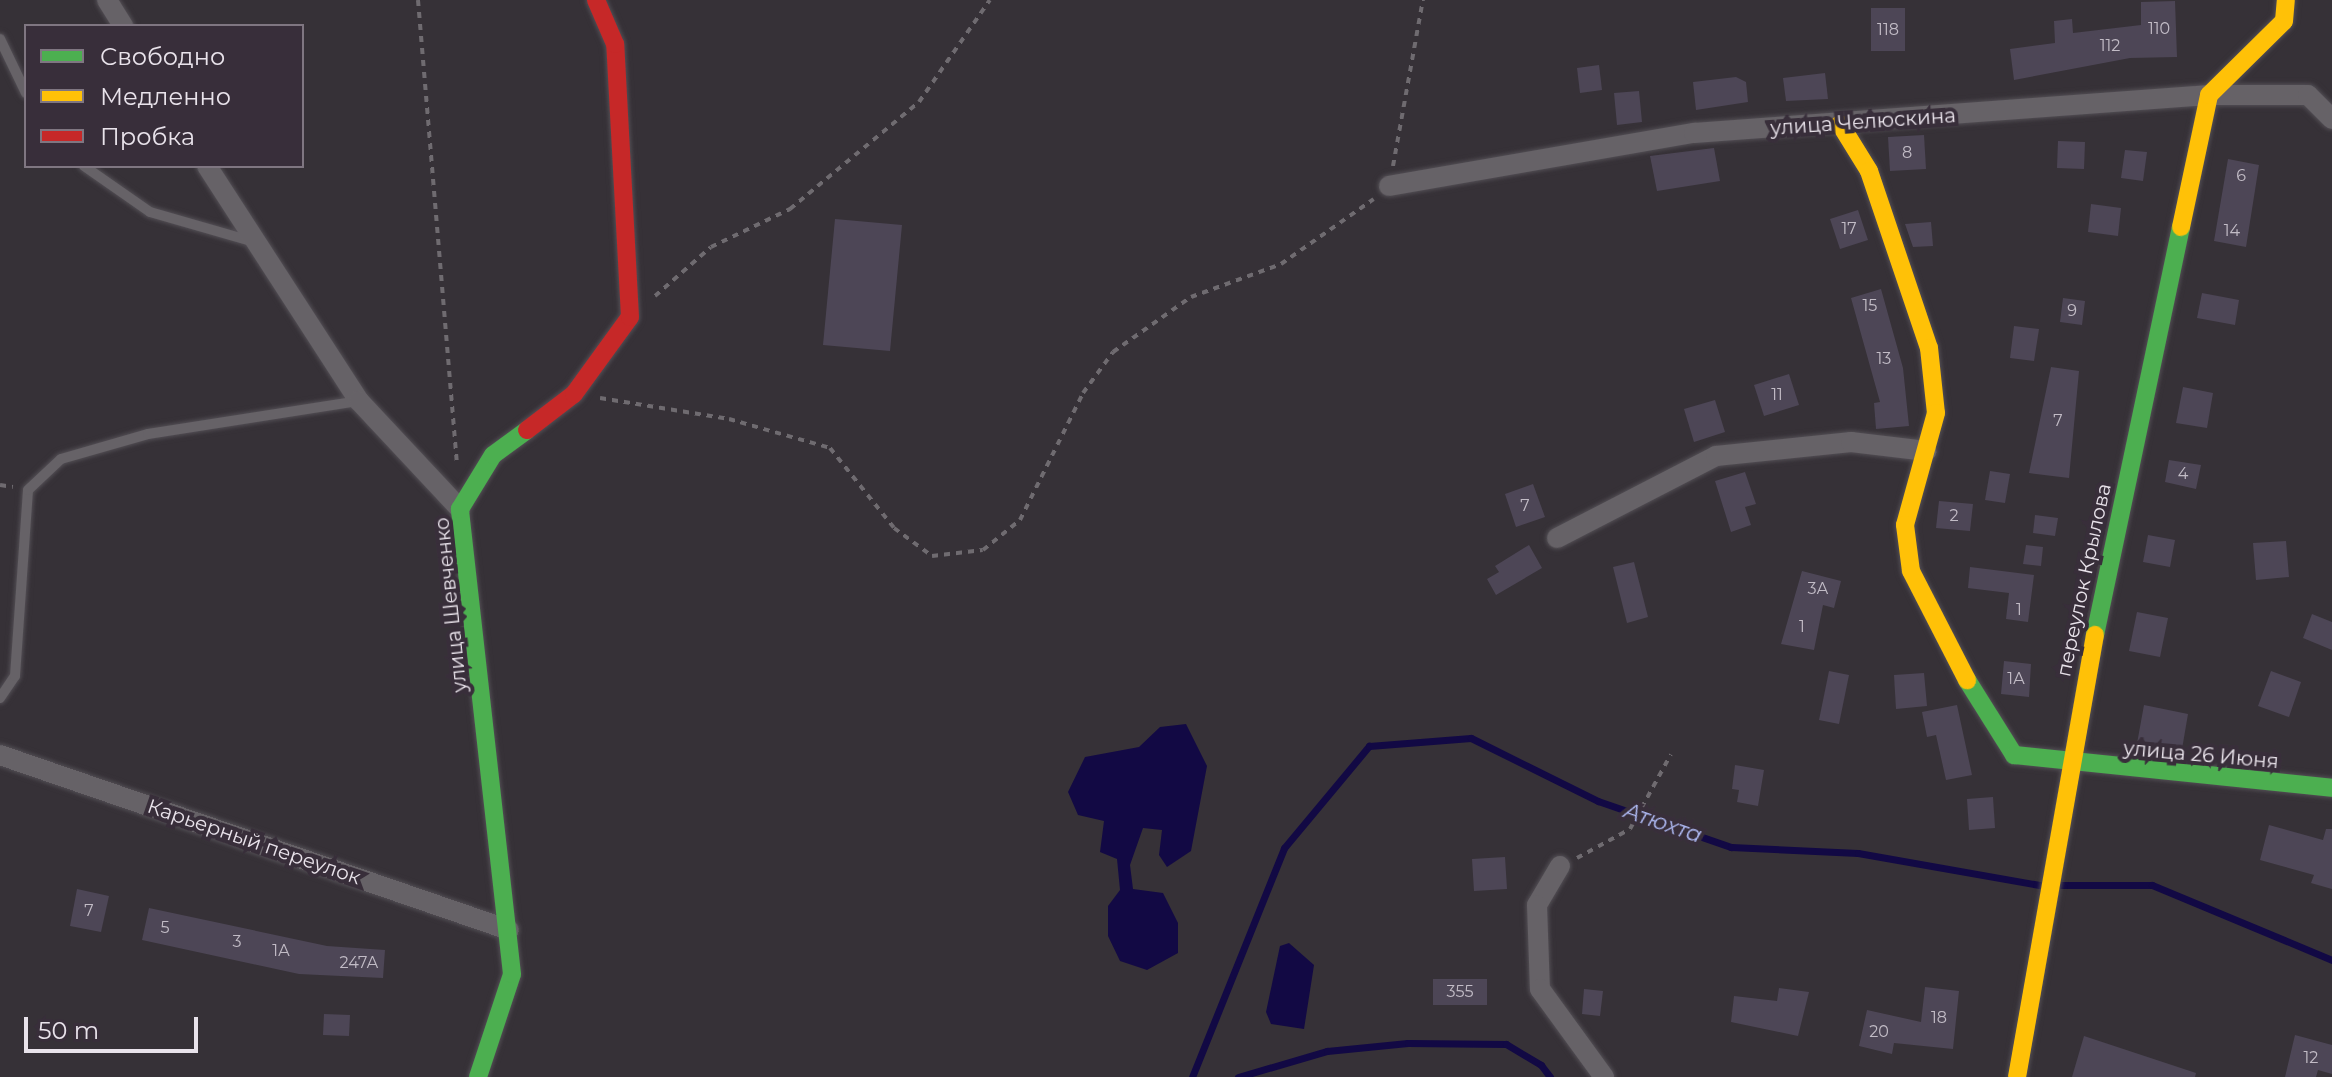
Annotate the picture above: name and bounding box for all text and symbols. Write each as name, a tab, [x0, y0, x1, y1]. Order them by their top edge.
house number: 110	[2148, 19, 2170, 39]
house number: 118	[1877, 20, 1899, 40]
legend	[24, 24, 304, 168]
house number: 112	[2100, 36, 2120, 56]
text: Свободно	[100, 42, 225, 71]
text: Медленно	[100, 82, 231, 111]
street label: улица Челюскина	[1769, 104, 1957, 140]
text: Пробка	[100, 122, 195, 151]
house number: 8	[1902, 143, 1912, 163]
house number: 6	[2236, 166, 2246, 186]
house number: 17	[1841, 219, 1857, 239]
house number: 14	[2224, 221, 2240, 241]
house number: 15	[1863, 296, 1877, 316]
house number: 9	[2067, 301, 2077, 321]
house number: 13	[1877, 349, 1891, 369]
house number: 11	[1771, 385, 1783, 405]
house number: 7	[2053, 411, 2063, 431]
house number: 4	[2178, 464, 2188, 484]
street label: переулок Крылова	[2052, 481, 2116, 679]
house number: 7	[1520, 496, 1530, 516]
house number: 2	[1949, 506, 1959, 526]
street label: улица Шевченко	[430, 516, 472, 694]
house number: 3А	[1808, 579, 1828, 599]
house number: 1	[2016, 600, 2022, 620]
house number: 1	[1799, 617, 1805, 637]
house number: 1А	[2007, 669, 2025, 689]
street label: улица 26 Июня	[2122, 736, 2280, 774]
street label: Карьерный переулок	[144, 794, 364, 890]
water label: Атюхта	[1620, 797, 1706, 849]
house number: 7	[84, 901, 94, 921]
house number: 5	[160, 918, 170, 938]
house number: 3	[232, 932, 242, 952]
house number: 1А	[272, 941, 290, 961]
house number: 247А	[340, 953, 378, 973]
house number: 355	[1447, 982, 1473, 1002]
scale bar	[28, 1001, 202, 1051]
house number: 18	[1931, 1008, 1947, 1028]
text: 50 m	[38, 1016, 99, 1045]
house number: 20	[1869, 1022, 1889, 1042]
house number: 12	[2304, 1048, 2318, 1068]

